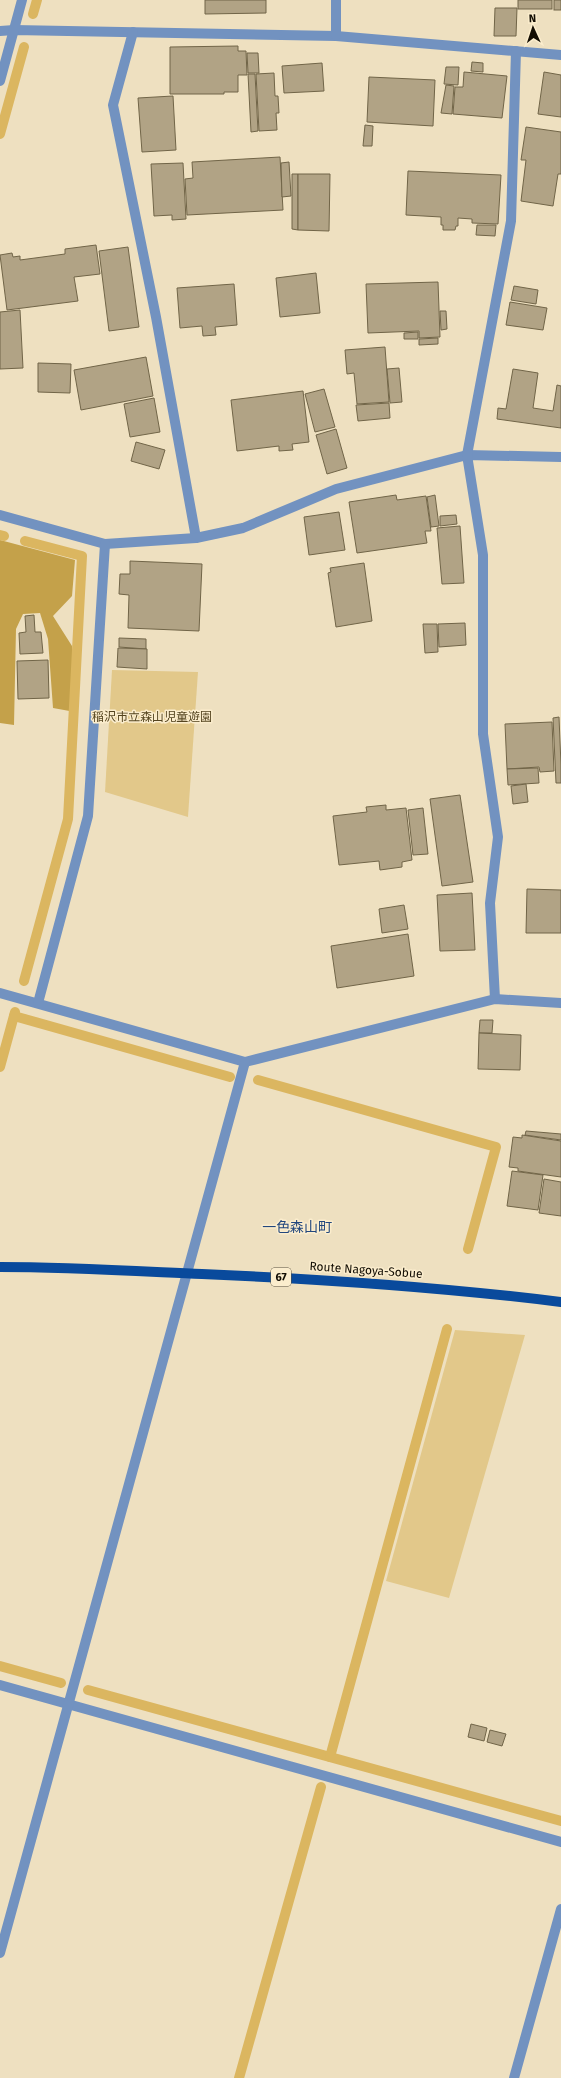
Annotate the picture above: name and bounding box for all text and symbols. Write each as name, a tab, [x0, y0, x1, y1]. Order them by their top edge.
north arrow	[513, 8, 553, 48]
text: N	[529, 12, 536, 25]
park label: 稲沢市立森山児童遊園	[92, 710, 212, 724]
district label: 一色森山町	[262, 1219, 332, 1236]
street label: Route Nagoya-Sobue	[309, 1259, 423, 1281]
road number: 67	[271, 1268, 291, 1286]

